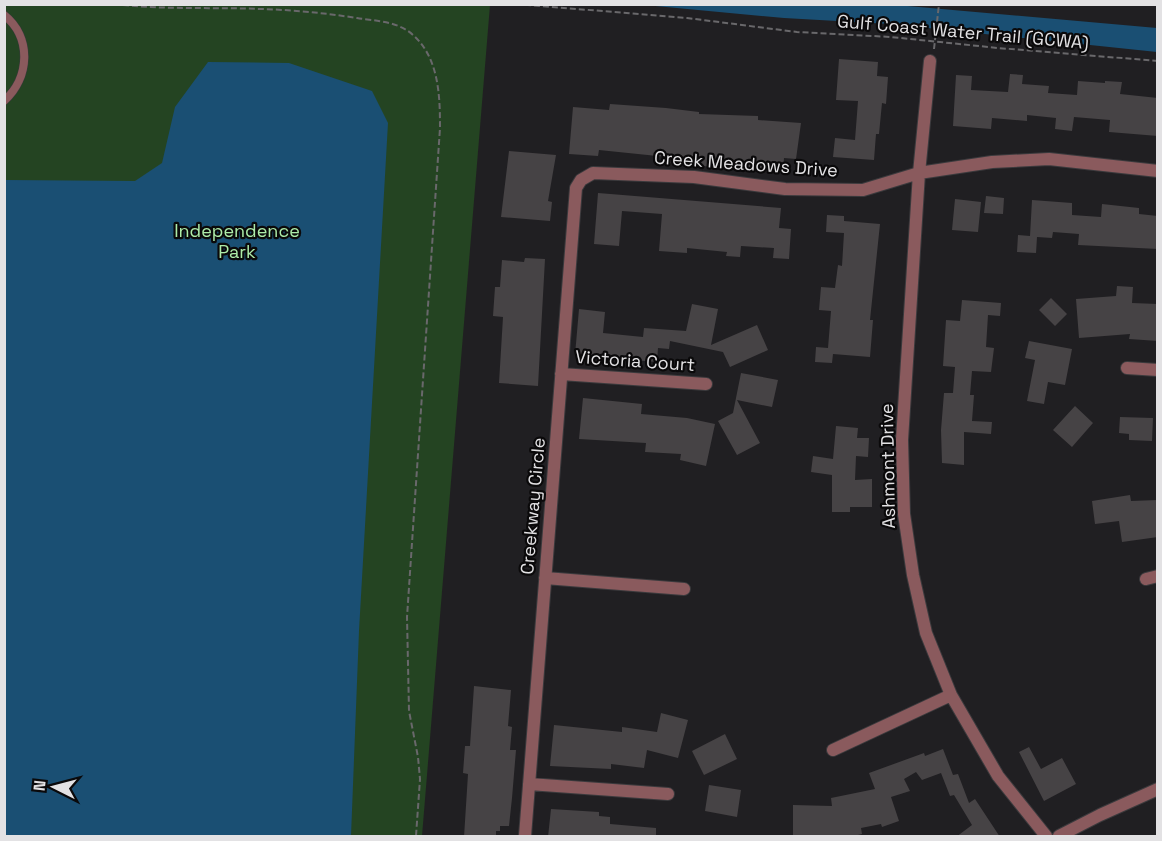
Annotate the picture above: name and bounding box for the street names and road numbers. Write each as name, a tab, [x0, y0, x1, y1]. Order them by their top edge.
street label: Gulf Coast Water Trail (GCWA)	[836, 9, 1090, 54]
street label: Creek Meadows Drive	[653, 146, 839, 181]
street label: Victoria Court	[574, 345, 696, 376]
street label: Ashmont Drive	[875, 403, 900, 529]
street label: Creekway Circle	[515, 437, 550, 575]

